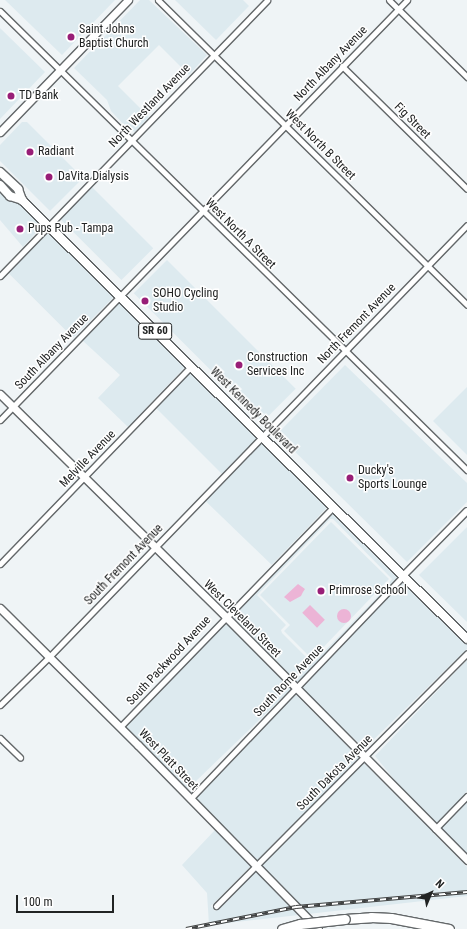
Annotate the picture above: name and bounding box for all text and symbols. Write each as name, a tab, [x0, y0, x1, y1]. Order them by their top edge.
place label: Saint Johns Baptist Church	[79, 23, 149, 51]
street label: North Albany Avenue	[291, 23, 371, 105]
marker: Saint Johns Baptist Church	[66, 32, 76, 42]
street label: North Westland Avenue	[106, 61, 194, 151]
place label: TD Bank	[19, 89, 58, 103]
marker: TD Bank	[6, 91, 16, 101]
street label: Fig Street	[391, 100, 433, 142]
street label: West North B Street	[282, 107, 358, 183]
place label: Radiant	[38, 145, 74, 159]
marker: Radiant	[25, 147, 35, 157]
place label: DaVita Dialysis	[58, 170, 129, 184]
marker: DaVita Dialysis	[43, 171, 55, 183]
street label: West North A Street	[202, 196, 278, 272]
place label: Pups Pub - Tampa	[28, 222, 113, 236]
marker: Pups Pub - Tampa	[15, 224, 25, 234]
street label: North Fremont Avenue	[315, 281, 399, 367]
place label: SOHO Cycling Studio	[153, 287, 218, 315]
marker: SOHO Cycling Studio	[140, 296, 150, 306]
street label: South Albany Avenue	[12, 311, 92, 393]
road number: SR 60	[138, 322, 172, 340]
place label: Construction Services Inc	[247, 351, 308, 379]
marker: Construction Services Inc	[234, 360, 244, 370]
street label: West Kennedy Boulevard	[207, 365, 299, 457]
street label: Melville Avenue	[57, 427, 119, 491]
place label: Ducky's Sports Lounge	[358, 464, 427, 492]
marker: Ducky's Sports Lounge	[345, 473, 355, 483]
street label: South Fremont Avenue	[82, 522, 166, 608]
street label: West Cleveland Street	[200, 577, 284, 661]
place label: Primrose School	[329, 584, 407, 598]
marker: Primrose School	[316, 586, 326, 596]
street label: South Packwood Avenue	[124, 613, 214, 709]
street label: South Rome Avenue	[251, 642, 327, 720]
street label: West Platt Street	[135, 726, 201, 794]
street label: South Dakota Avenue	[294, 732, 376, 814]
north arrow	[411, 873, 451, 913]
text: N	[433, 877, 447, 891]
scale bar	[18, 887, 116, 913]
text: 100 m	[23, 895, 53, 909]

